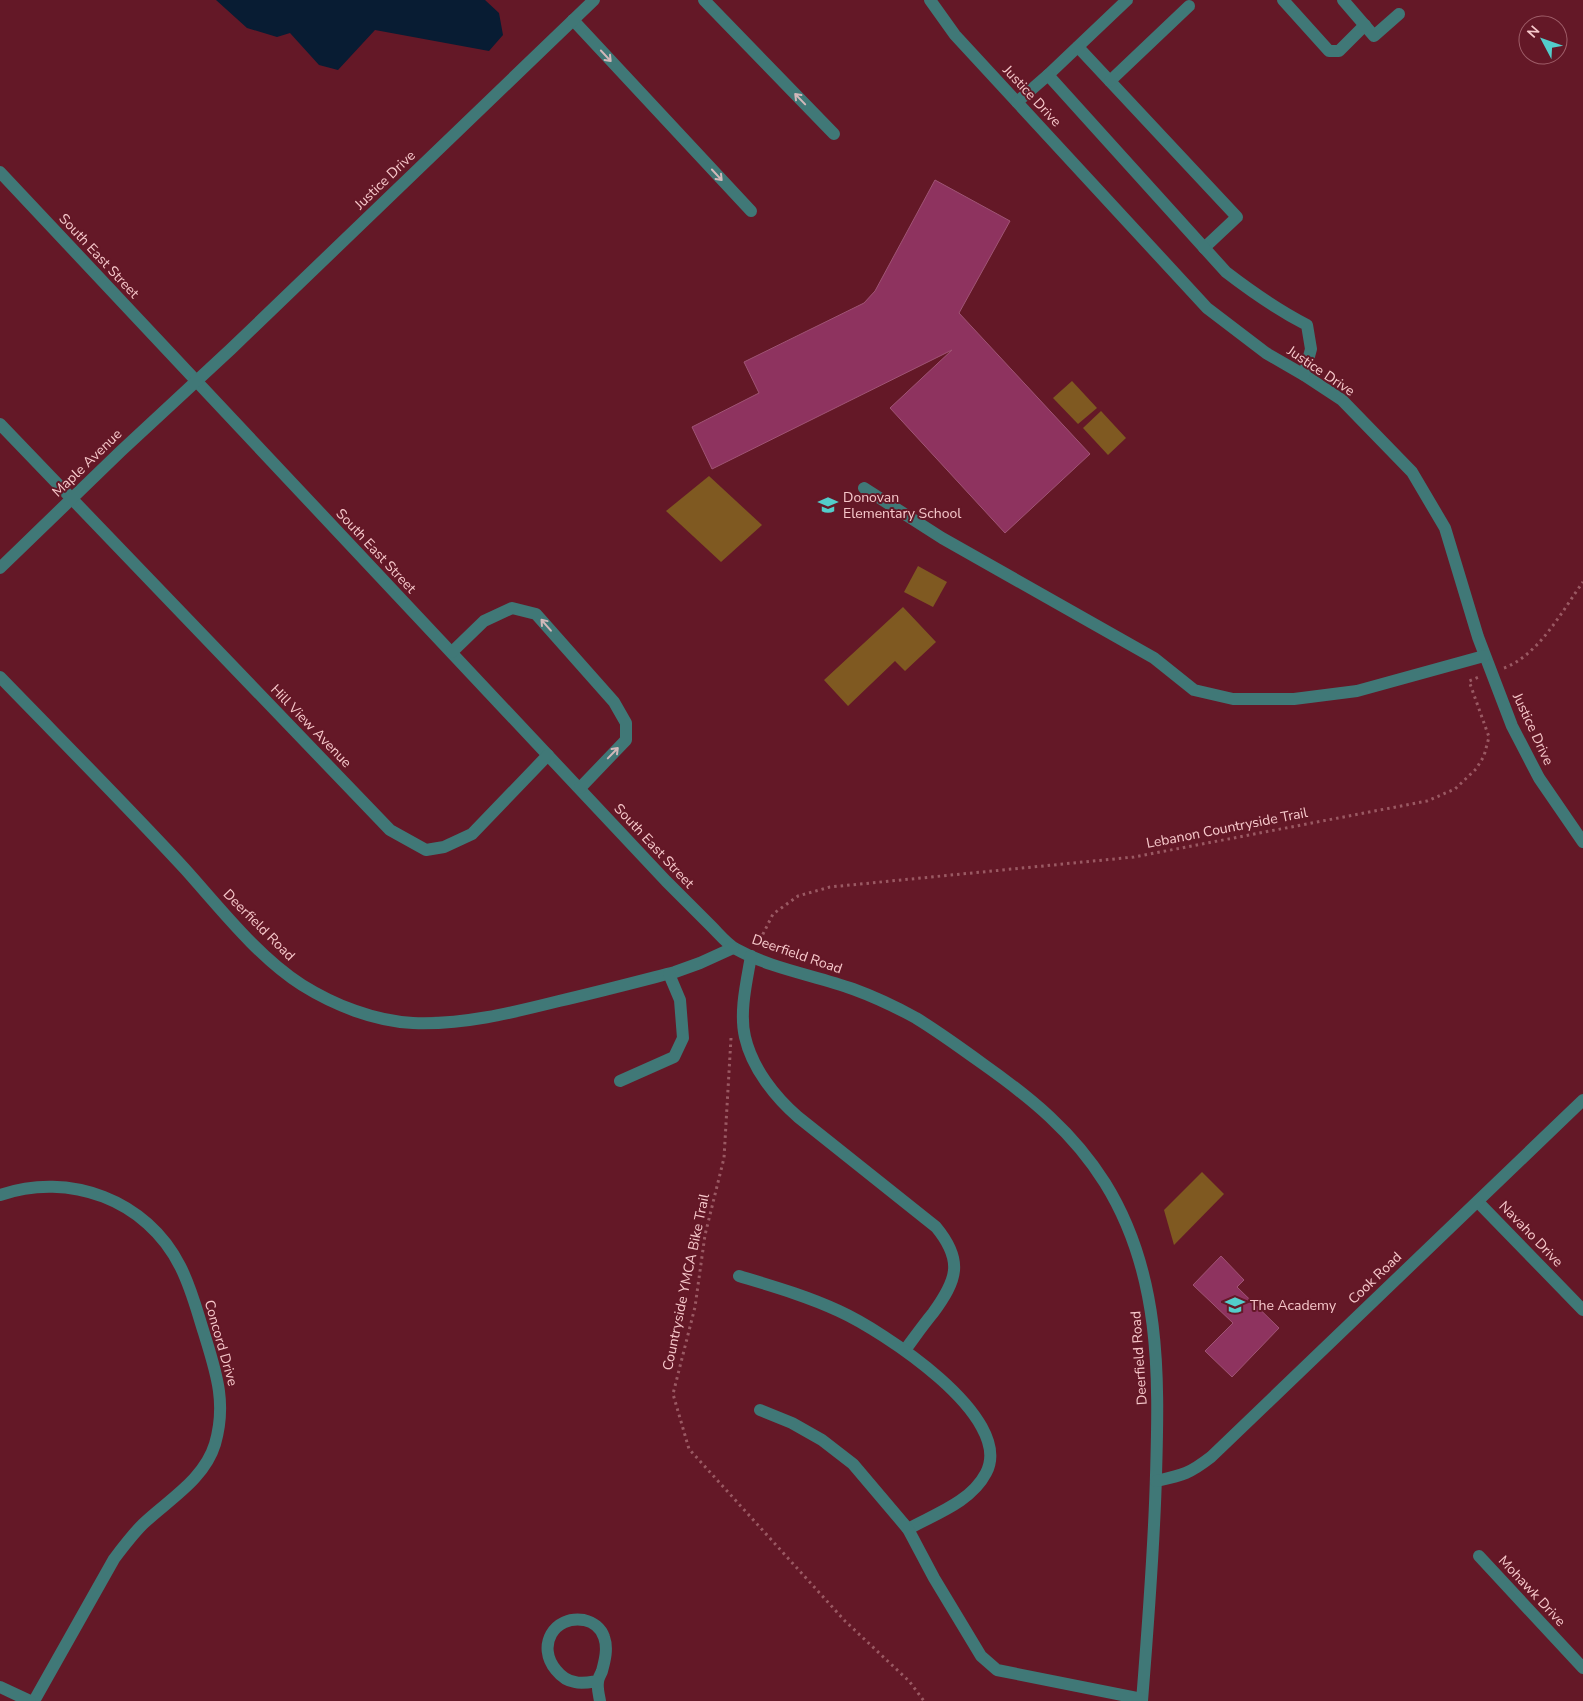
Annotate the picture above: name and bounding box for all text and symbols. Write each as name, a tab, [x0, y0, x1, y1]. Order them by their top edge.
north arrow	[1518, 15, 1568, 65]
text: N	[1523, 22, 1544, 42]
one-way arrow	[600, 49, 612, 62]
street label: Justice Drive	[998, 60, 1065, 131]
one-way arrow	[794, 92, 806, 105]
street label: Justice Drive	[350, 146, 420, 215]
one-way arrow	[711, 168, 723, 181]
street label: South East Street	[55, 209, 143, 303]
street label: Justice Drive	[1283, 341, 1359, 401]
street label: Maple Avenue	[48, 425, 126, 501]
place label: Donovan Elementary School	[843, 488, 962, 523]
school or university icon: Donovan Elementary School	[817, 494, 839, 516]
street label: South East Street	[332, 504, 420, 598]
one-way arrow	[540, 618, 551, 631]
street label: Hill View Avenue	[266, 680, 356, 772]
street label: Justice Drive	[1508, 689, 1558, 768]
one-way arrow	[607, 747, 619, 759]
street label: South East Street	[610, 799, 698, 893]
street label: Lebanon Countryside Trail	[1145, 803, 1310, 853]
street label: Deerfield Road	[219, 885, 299, 965]
street label: Deerfield Road	[749, 930, 845, 978]
street label: Countryside YMCA Bike Trail	[658, 1191, 714, 1372]
street label: Navaho Drive	[1495, 1197, 1567, 1271]
street label: Cook Road	[1344, 1248, 1406, 1308]
school or university icon: The Academy	[1224, 1294, 1246, 1316]
place label: The Academy	[1250, 1296, 1337, 1315]
street label: Concord Drive	[200, 1298, 242, 1388]
street label: Deerfield Road	[1126, 1310, 1152, 1406]
street label: Mohawk Drive	[1494, 1551, 1570, 1631]

